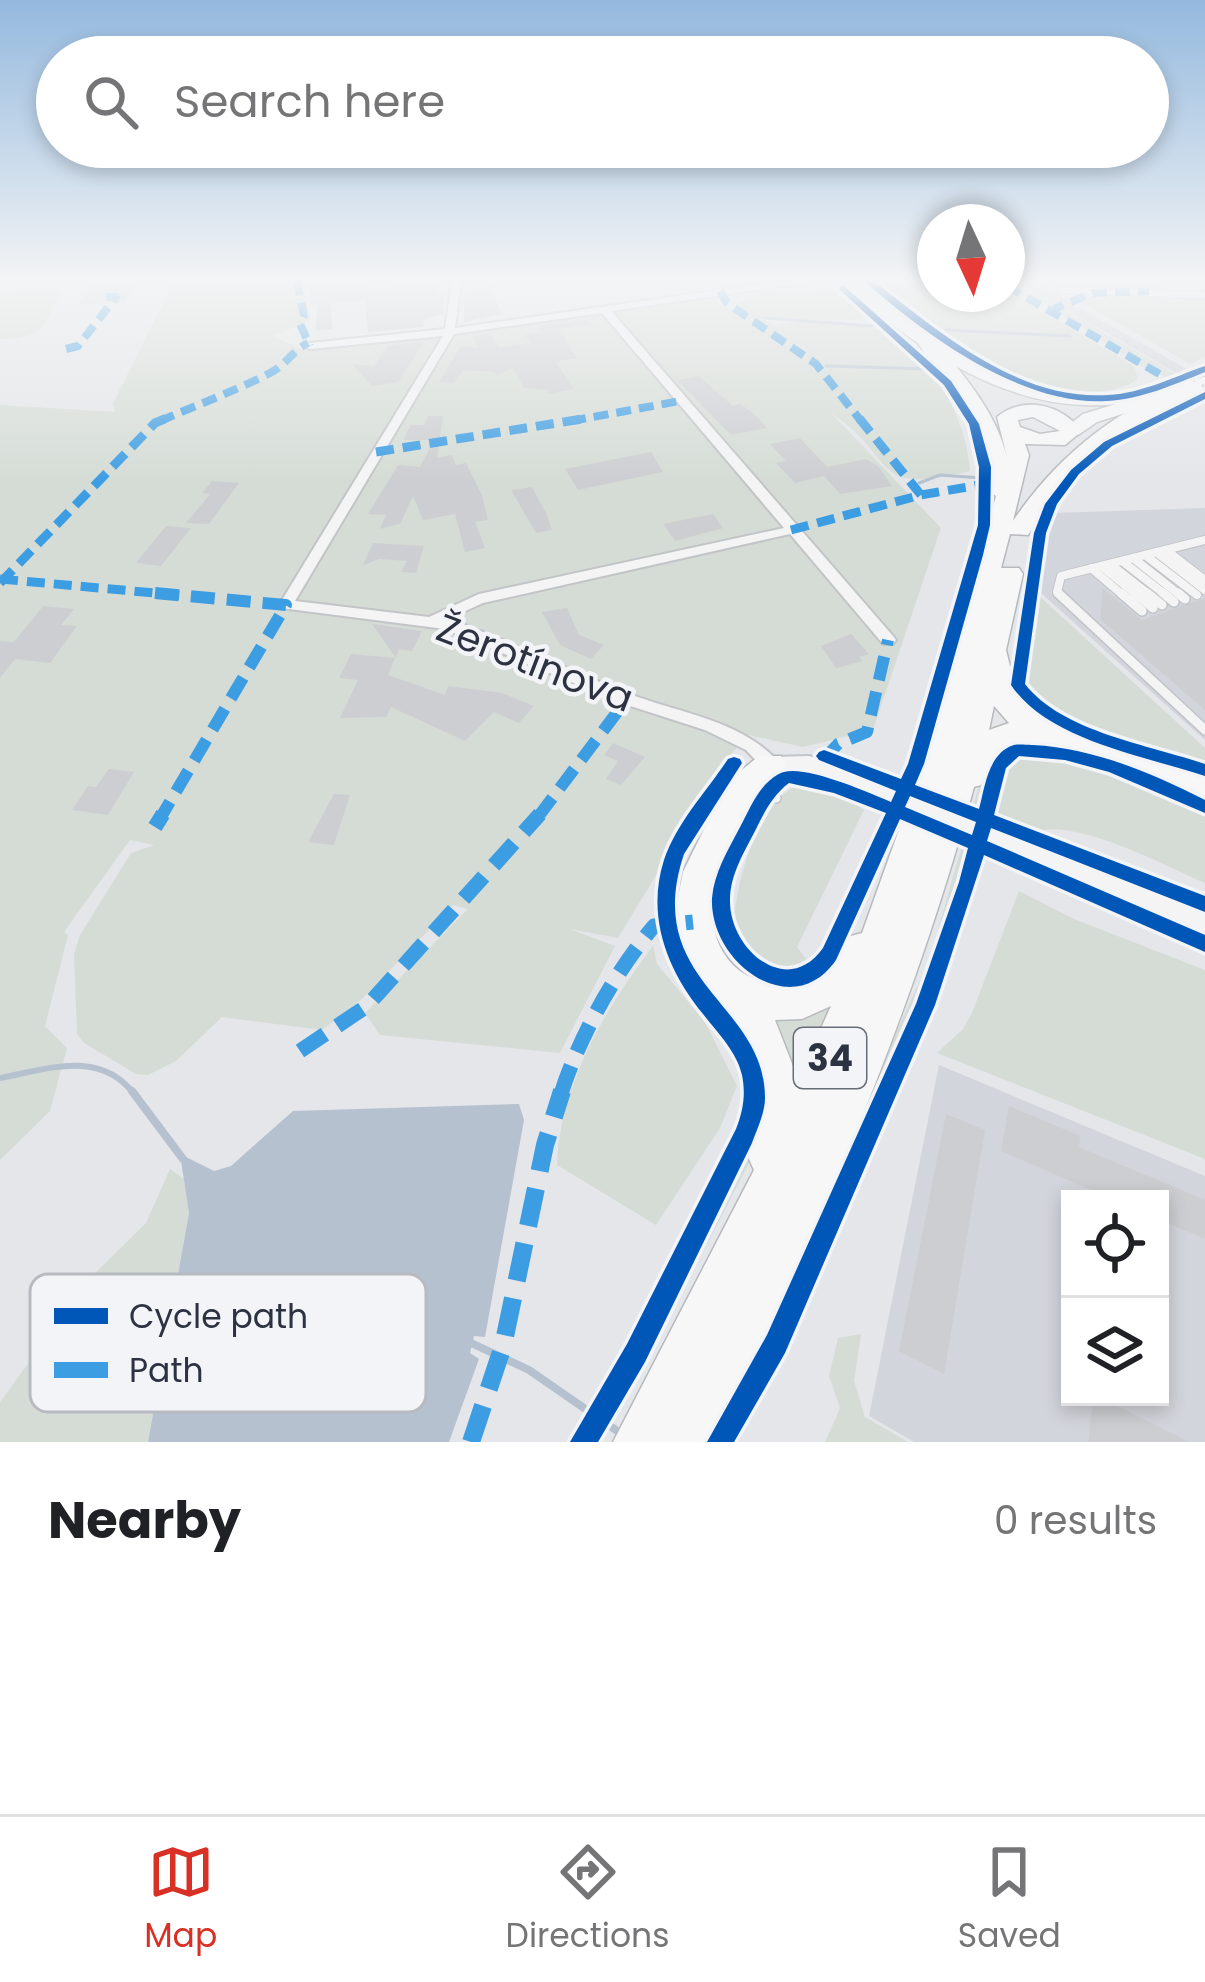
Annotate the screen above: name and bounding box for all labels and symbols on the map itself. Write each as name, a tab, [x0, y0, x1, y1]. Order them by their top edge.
north arrow	[917, 204, 1025, 312]
street label: Žerotínova	[429, 600, 641, 726]
road number: 34	[794, 1028, 866, 1088]
legend	[30, 1274, 426, 1412]
text: Cycle path	[129, 1293, 308, 1340]
text: Path	[129, 1347, 204, 1394]

